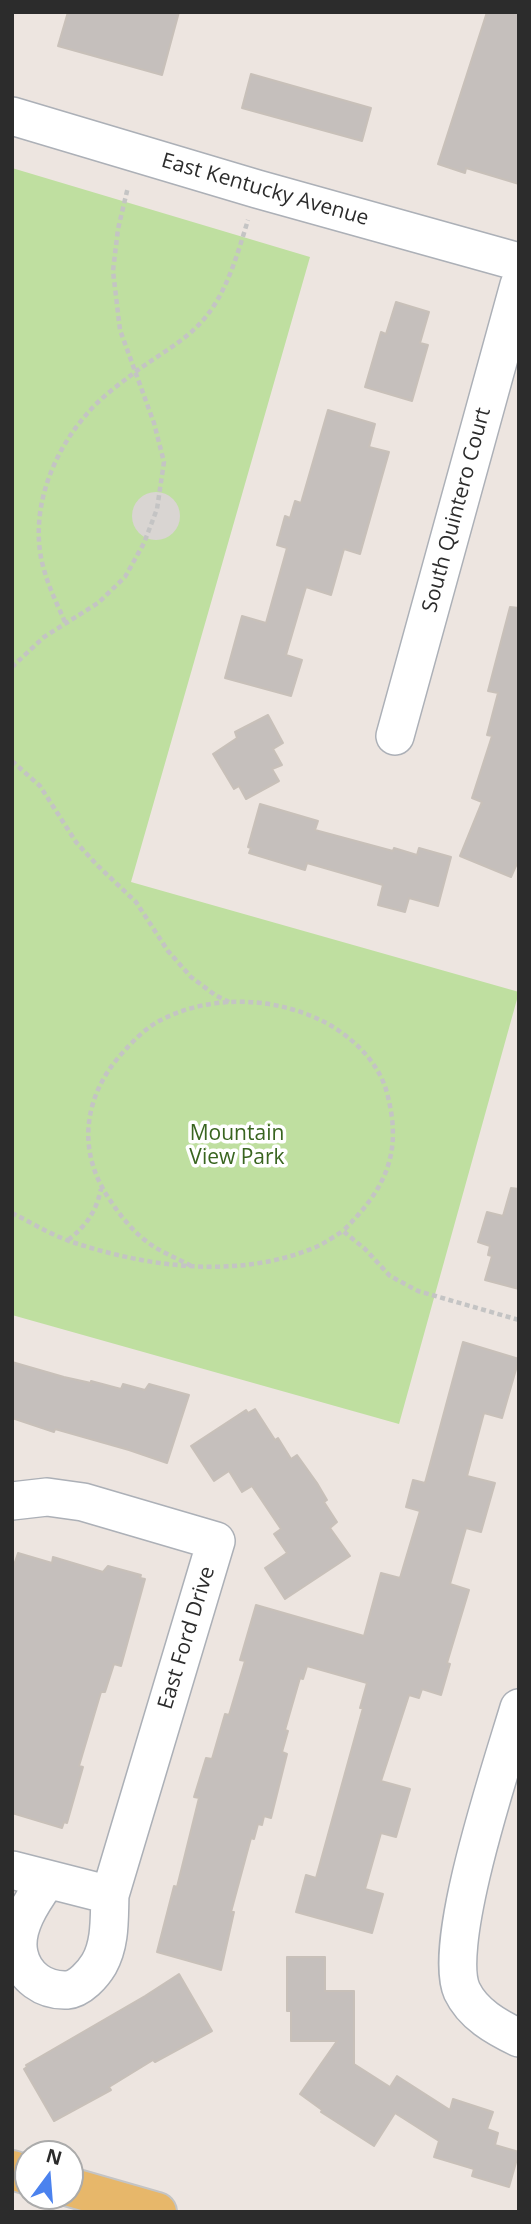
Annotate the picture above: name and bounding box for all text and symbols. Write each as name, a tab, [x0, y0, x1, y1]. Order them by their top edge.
street label: East Kentucky Avenue	[158, 148, 372, 232]
street label: South Quintero Court	[418, 405, 496, 615]
park label: Mountain View Park	[189, 1121, 285, 1171]
street label: East Ford Drive	[153, 1564, 221, 1712]
north arrow	[14, 2140, 84, 2210]
text: N	[43, 2142, 65, 2171]

